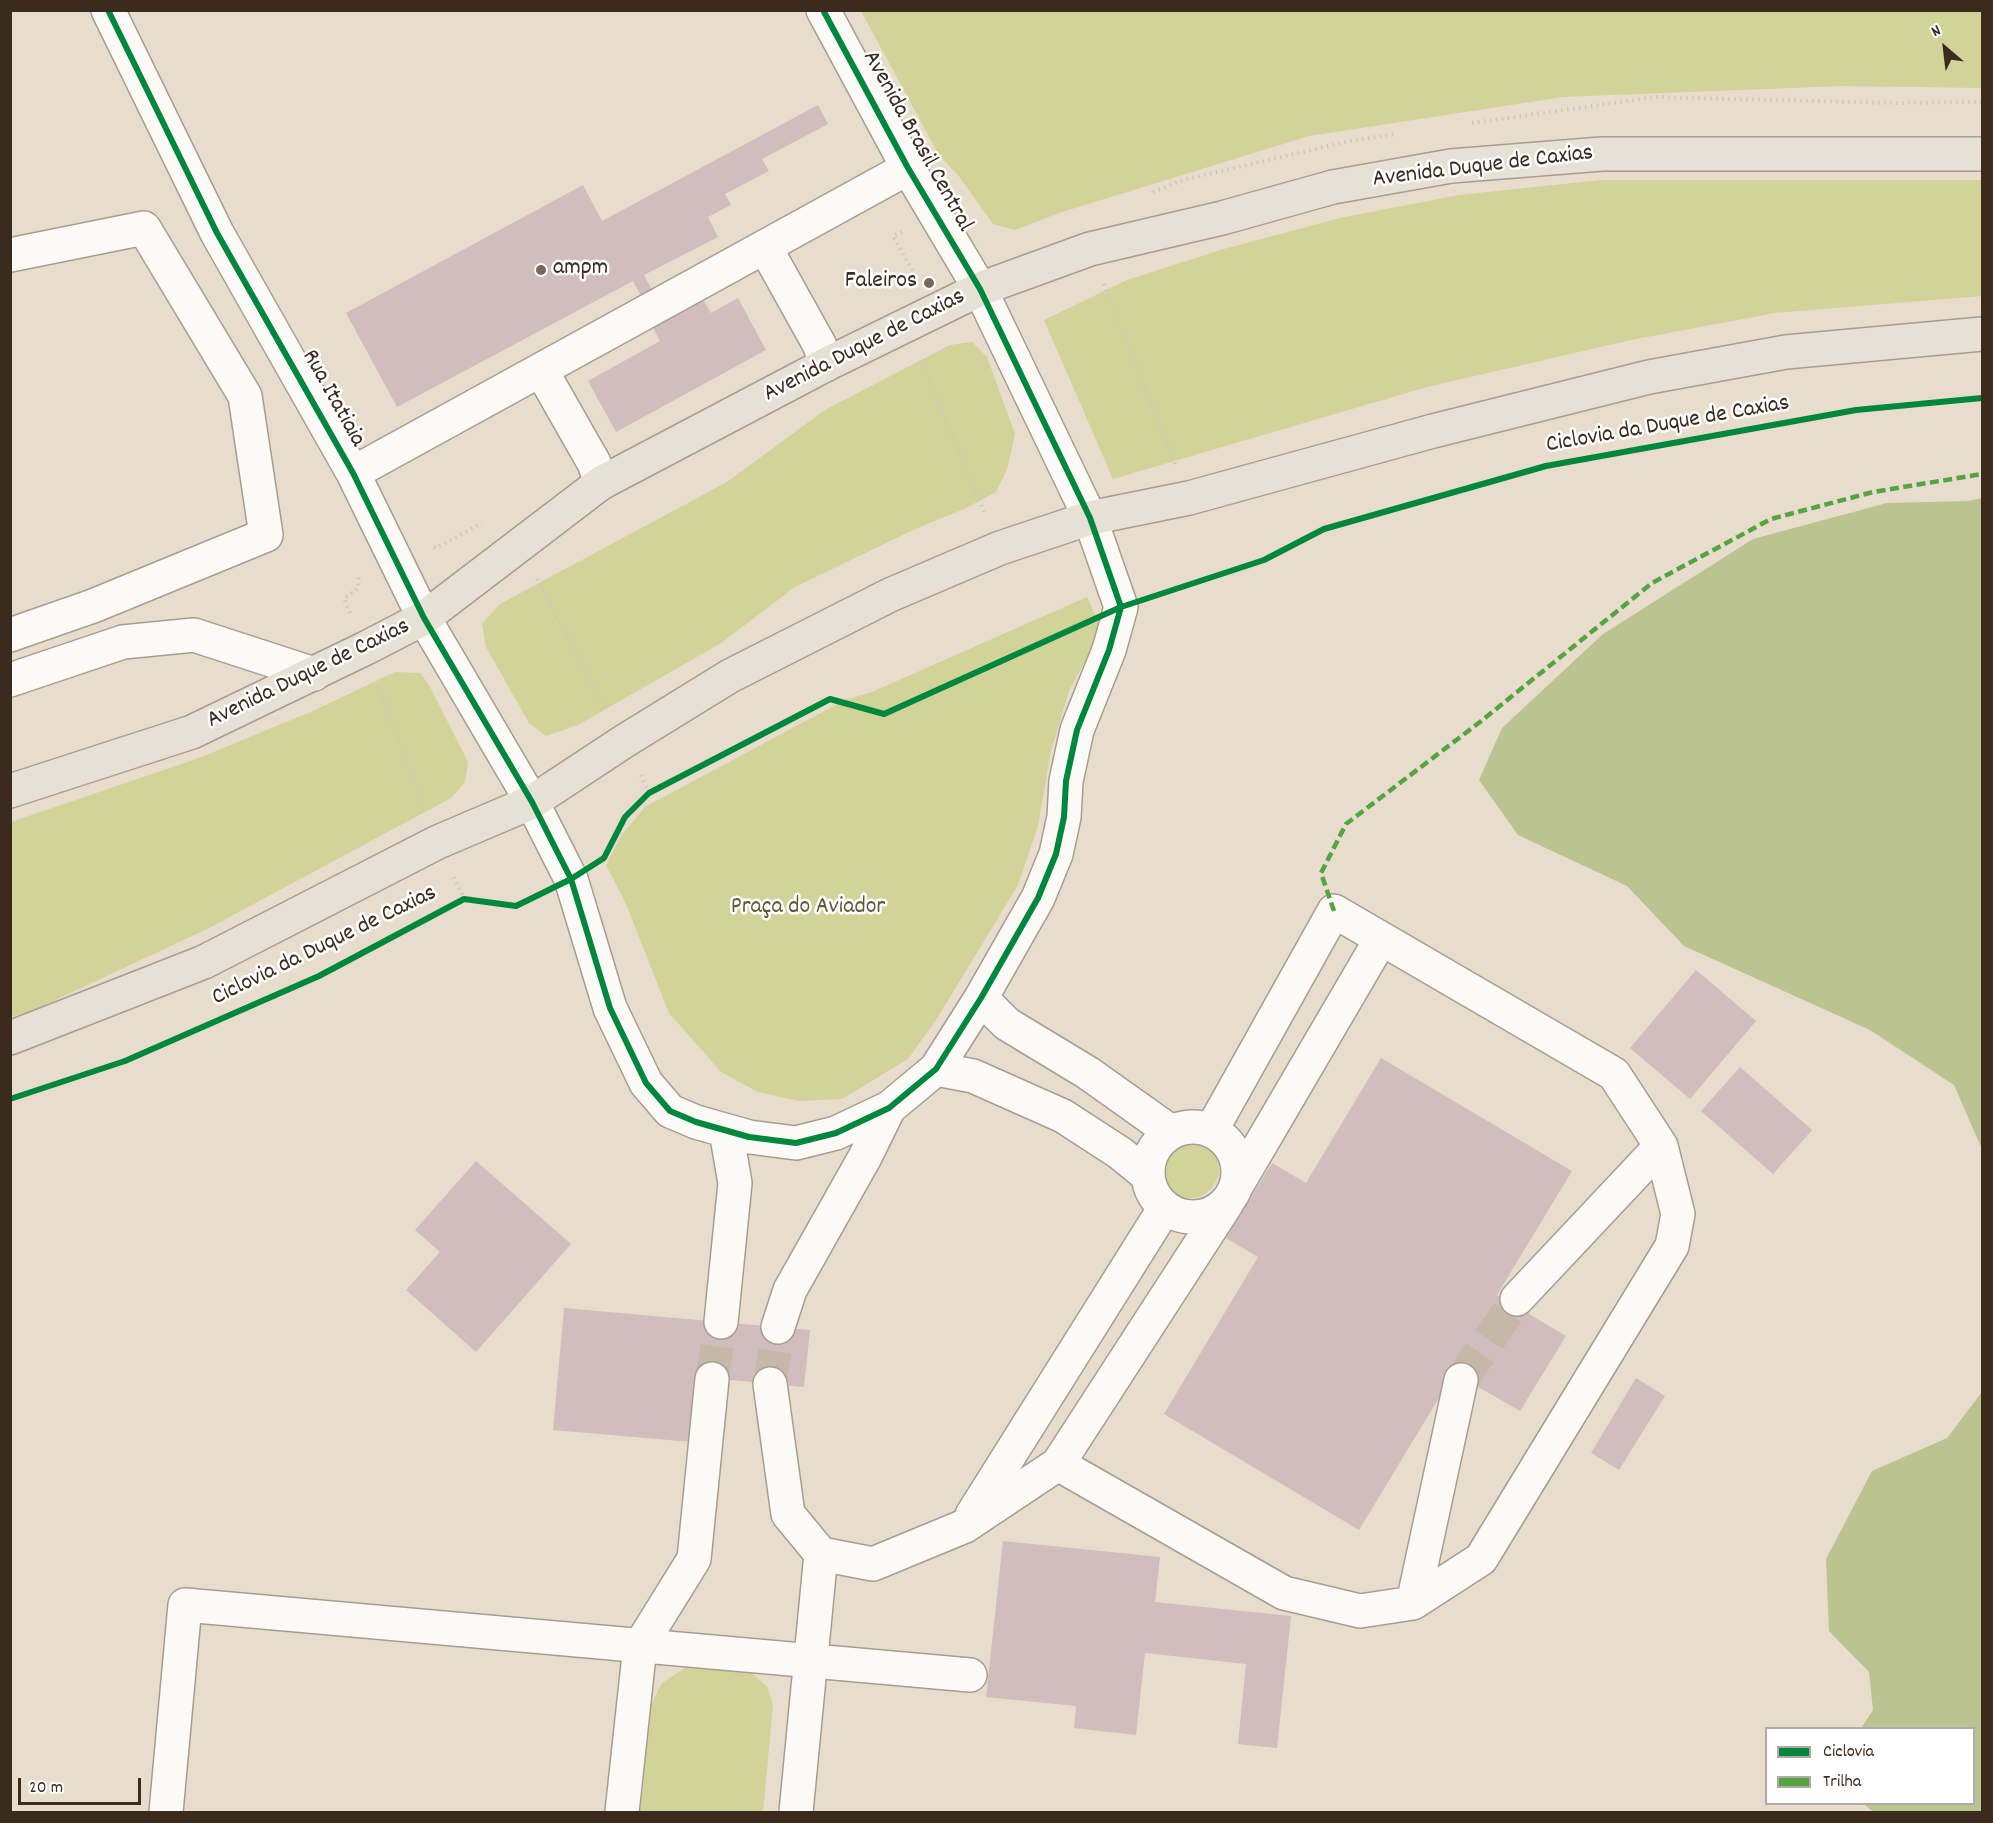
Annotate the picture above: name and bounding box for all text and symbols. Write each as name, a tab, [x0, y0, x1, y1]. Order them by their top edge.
north arrow	[1915, 18, 1975, 78]
text: N	[1927, 20, 1945, 44]
street label: Avenida Brasil Central	[854, 46, 978, 238]
street label: Avenida Duque de Caxias	[1371, 140, 1595, 196]
place label: ampm	[553, 256, 608, 284]
marker: ampm	[534, 263, 548, 277]
place label: Faleiros	[845, 269, 917, 297]
marker: Faleiros	[922, 276, 936, 290]
street label: Avenida Duque de Caxias	[760, 284, 970, 410]
street label: Rua Itatiaia	[294, 345, 370, 453]
street label: Ciclovia da Duque de Caxias	[1544, 390, 1792, 462]
street label: Avenida Duque de Caxias	[203, 613, 415, 737]
street label: Ciclovia da Duque de Caxias	[208, 880, 442, 1014]
park label: Praça do Aviador	[731, 895, 885, 923]
legend	[1765, 1727, 1975, 1805]
text: Ciclovia	[1823, 1740, 1874, 1765]
scale bar	[21, 1766, 144, 1804]
text: Trilha	[1823, 1770, 1861, 1795]
text: 20 m	[29, 1776, 63, 1801]

